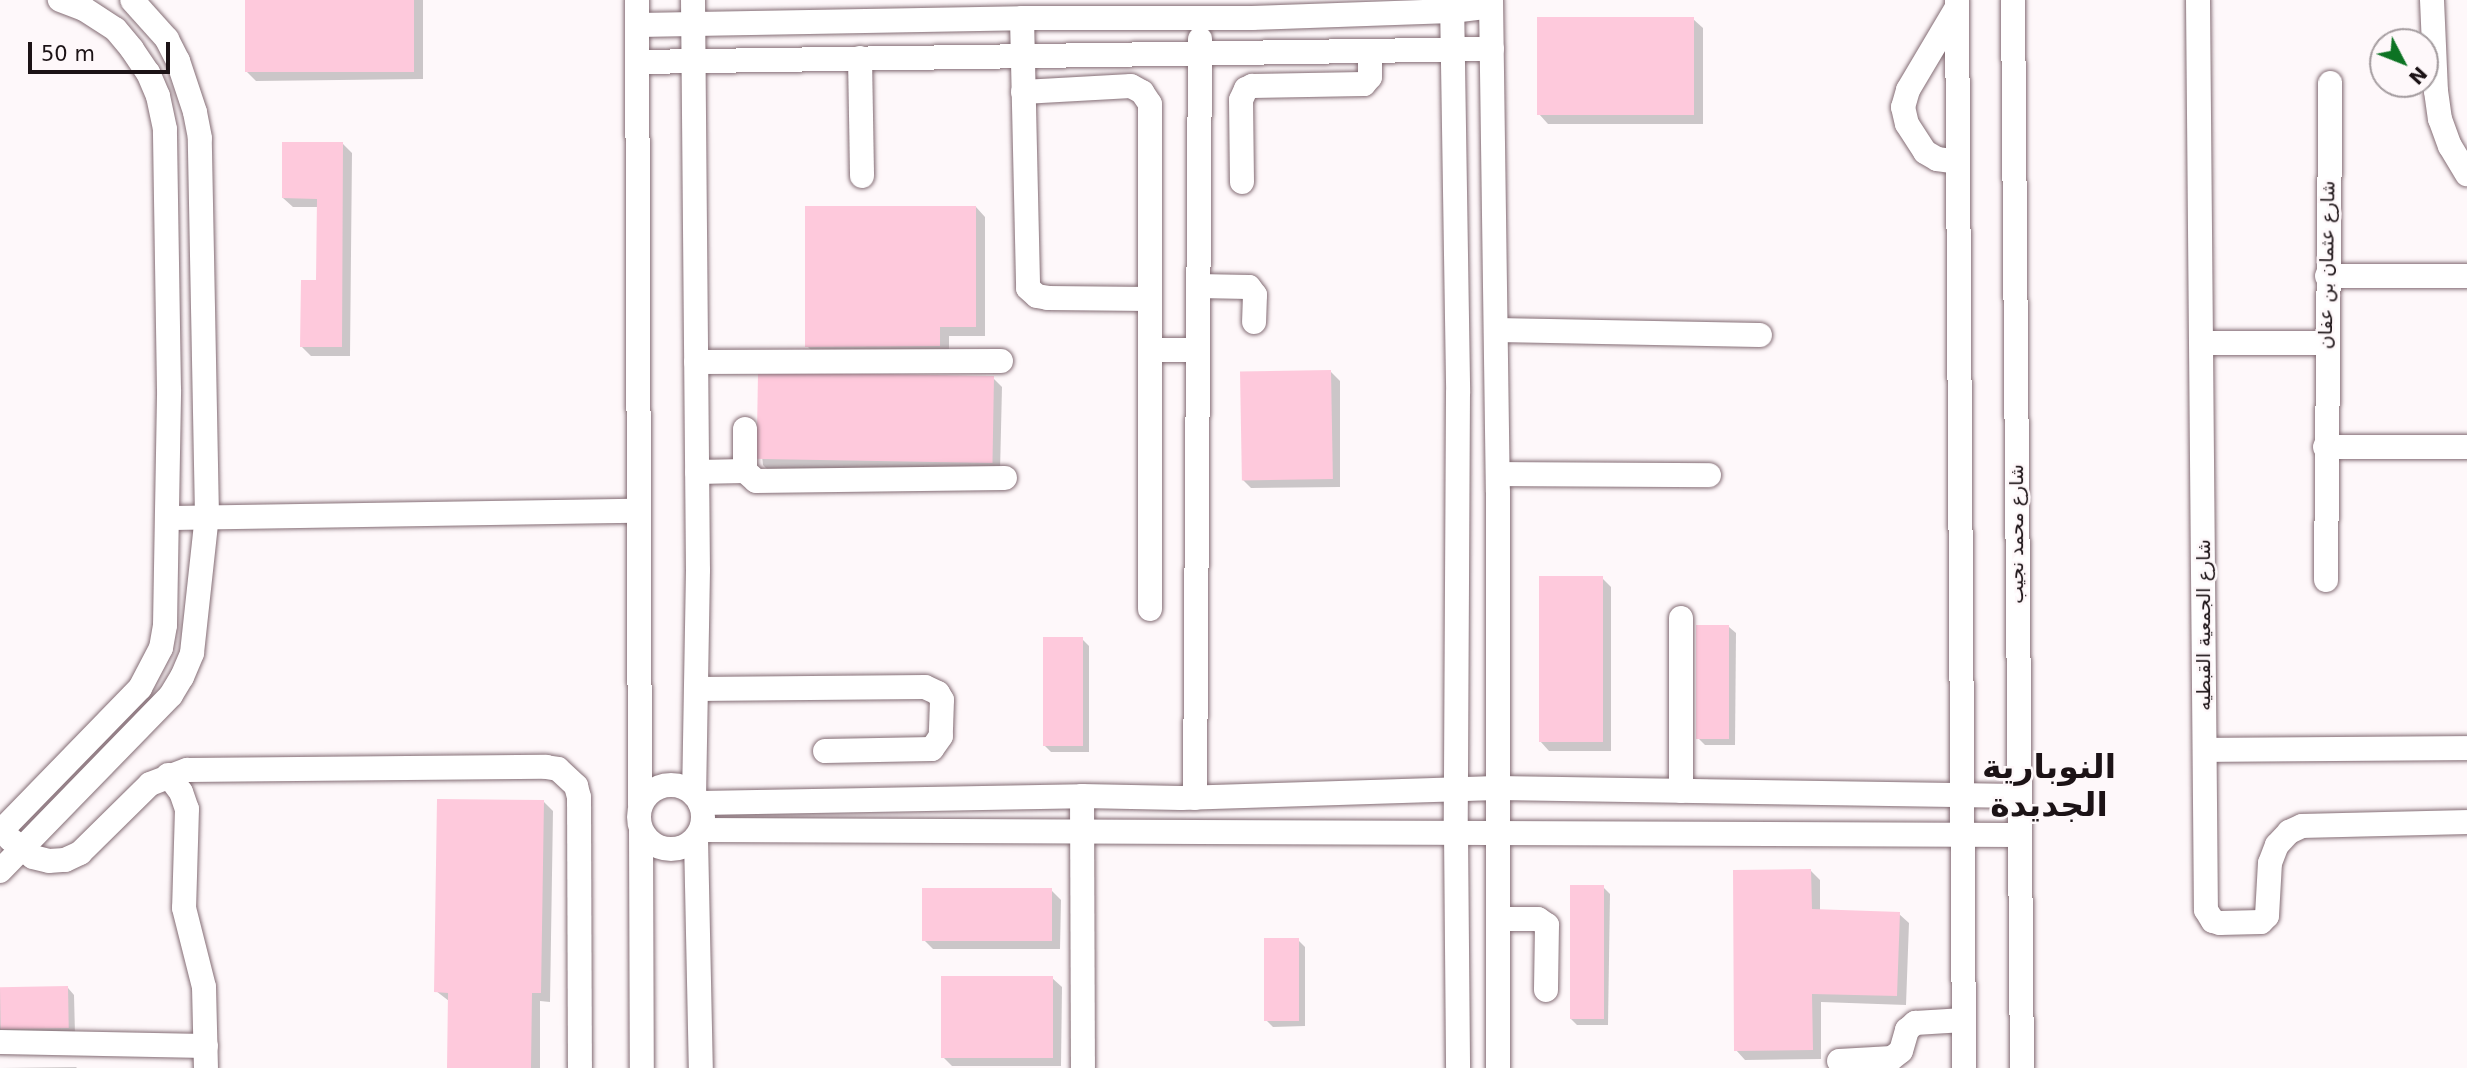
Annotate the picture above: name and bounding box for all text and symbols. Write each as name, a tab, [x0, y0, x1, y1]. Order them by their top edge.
scale bar	[32, 28, 173, 72]
north arrow	[2369, 28, 2439, 98]
text: 50 m	[41, 42, 95, 66]
text: N	[2405, 62, 2432, 89]
street label: شارع عثمان بن عفان	[2314, 181, 2340, 349]
street label: شارع محمد نجيب	[2006, 464, 2028, 604]
street label: شارع الجمعية القبطيه	[2193, 539, 2215, 711]
district label: النوبارية الجديدة	[1982, 747, 2116, 825]

